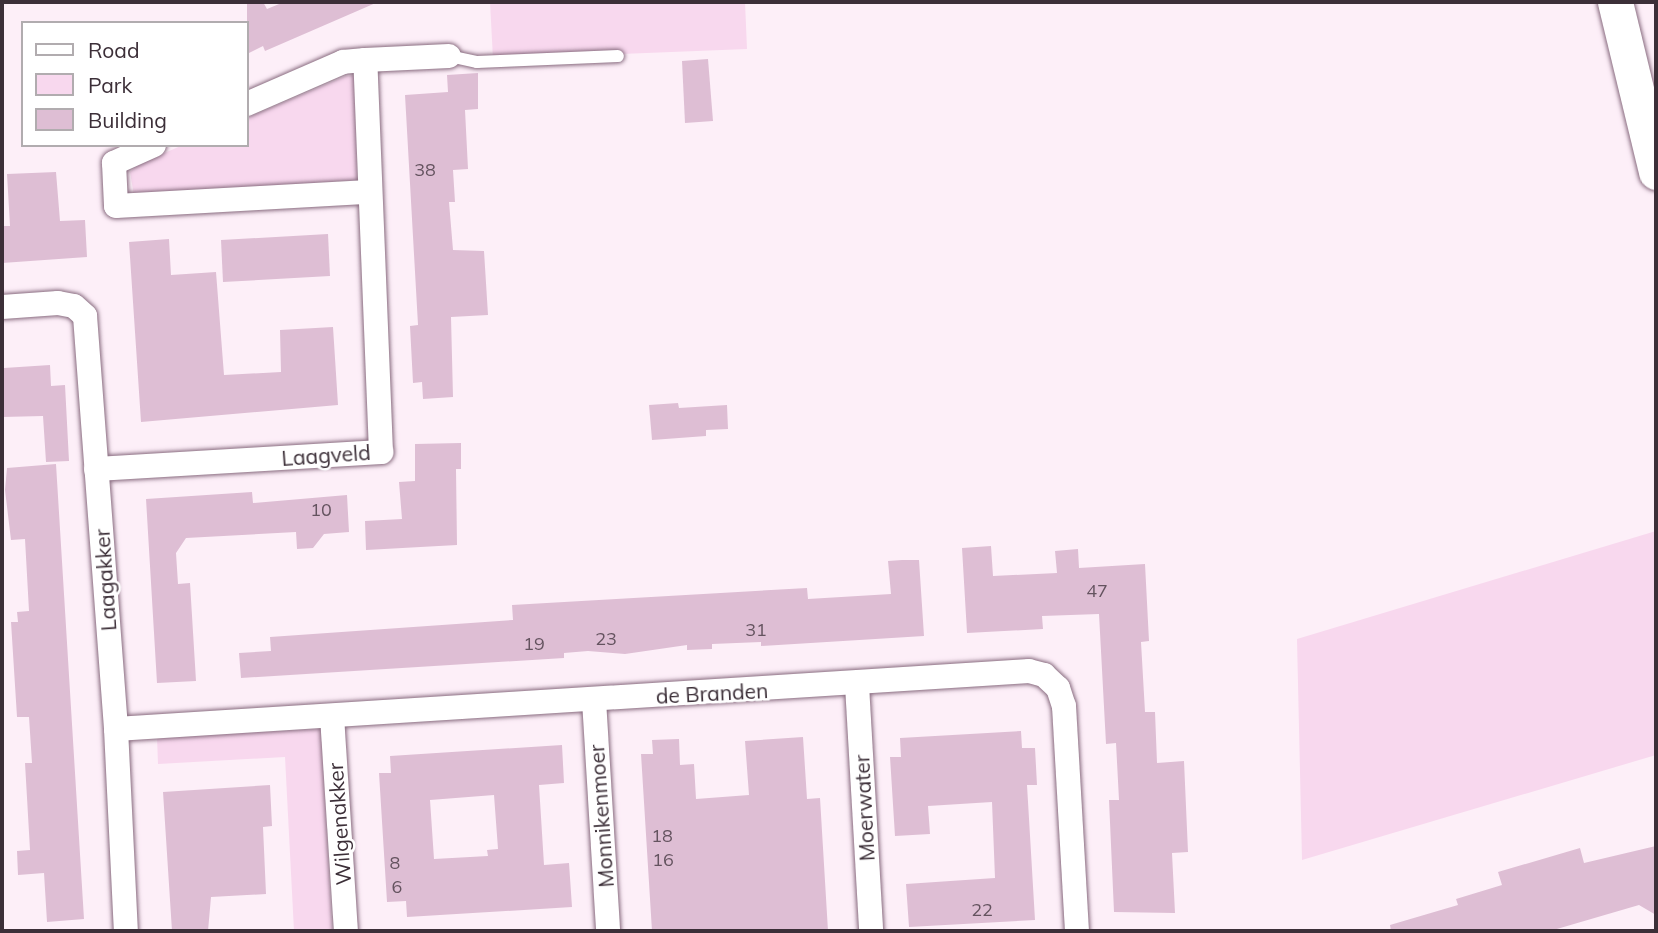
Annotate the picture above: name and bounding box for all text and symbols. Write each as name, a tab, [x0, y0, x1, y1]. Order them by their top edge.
legend	[21, 21, 248, 147]
text: Road	[88, 37, 139, 63]
text: Park	[88, 72, 132, 98]
text: Building	[88, 107, 167, 133]
house number: 38	[414, 159, 436, 181]
street label: Laagveld	[281, 439, 371, 471]
house number: 10	[310, 499, 332, 521]
street label: Laagakker	[89, 528, 121, 632]
house number: 47	[1086, 580, 1108, 602]
house number: 31	[745, 619, 767, 641]
house number: 23	[595, 628, 617, 650]
house number: 19	[523, 633, 545, 655]
street label: de Branden	[655, 677, 769, 709]
street label: Monnikenmoer	[583, 744, 619, 888]
street label: Moerwater	[849, 754, 879, 862]
street label: Wilgenakker	[322, 762, 356, 886]
house number: 18	[651, 825, 673, 847]
house number: 16	[652, 849, 674, 871]
house number: 8	[390, 852, 400, 874]
house number: 6	[392, 876, 402, 898]
house number: 22	[971, 899, 993, 921]

